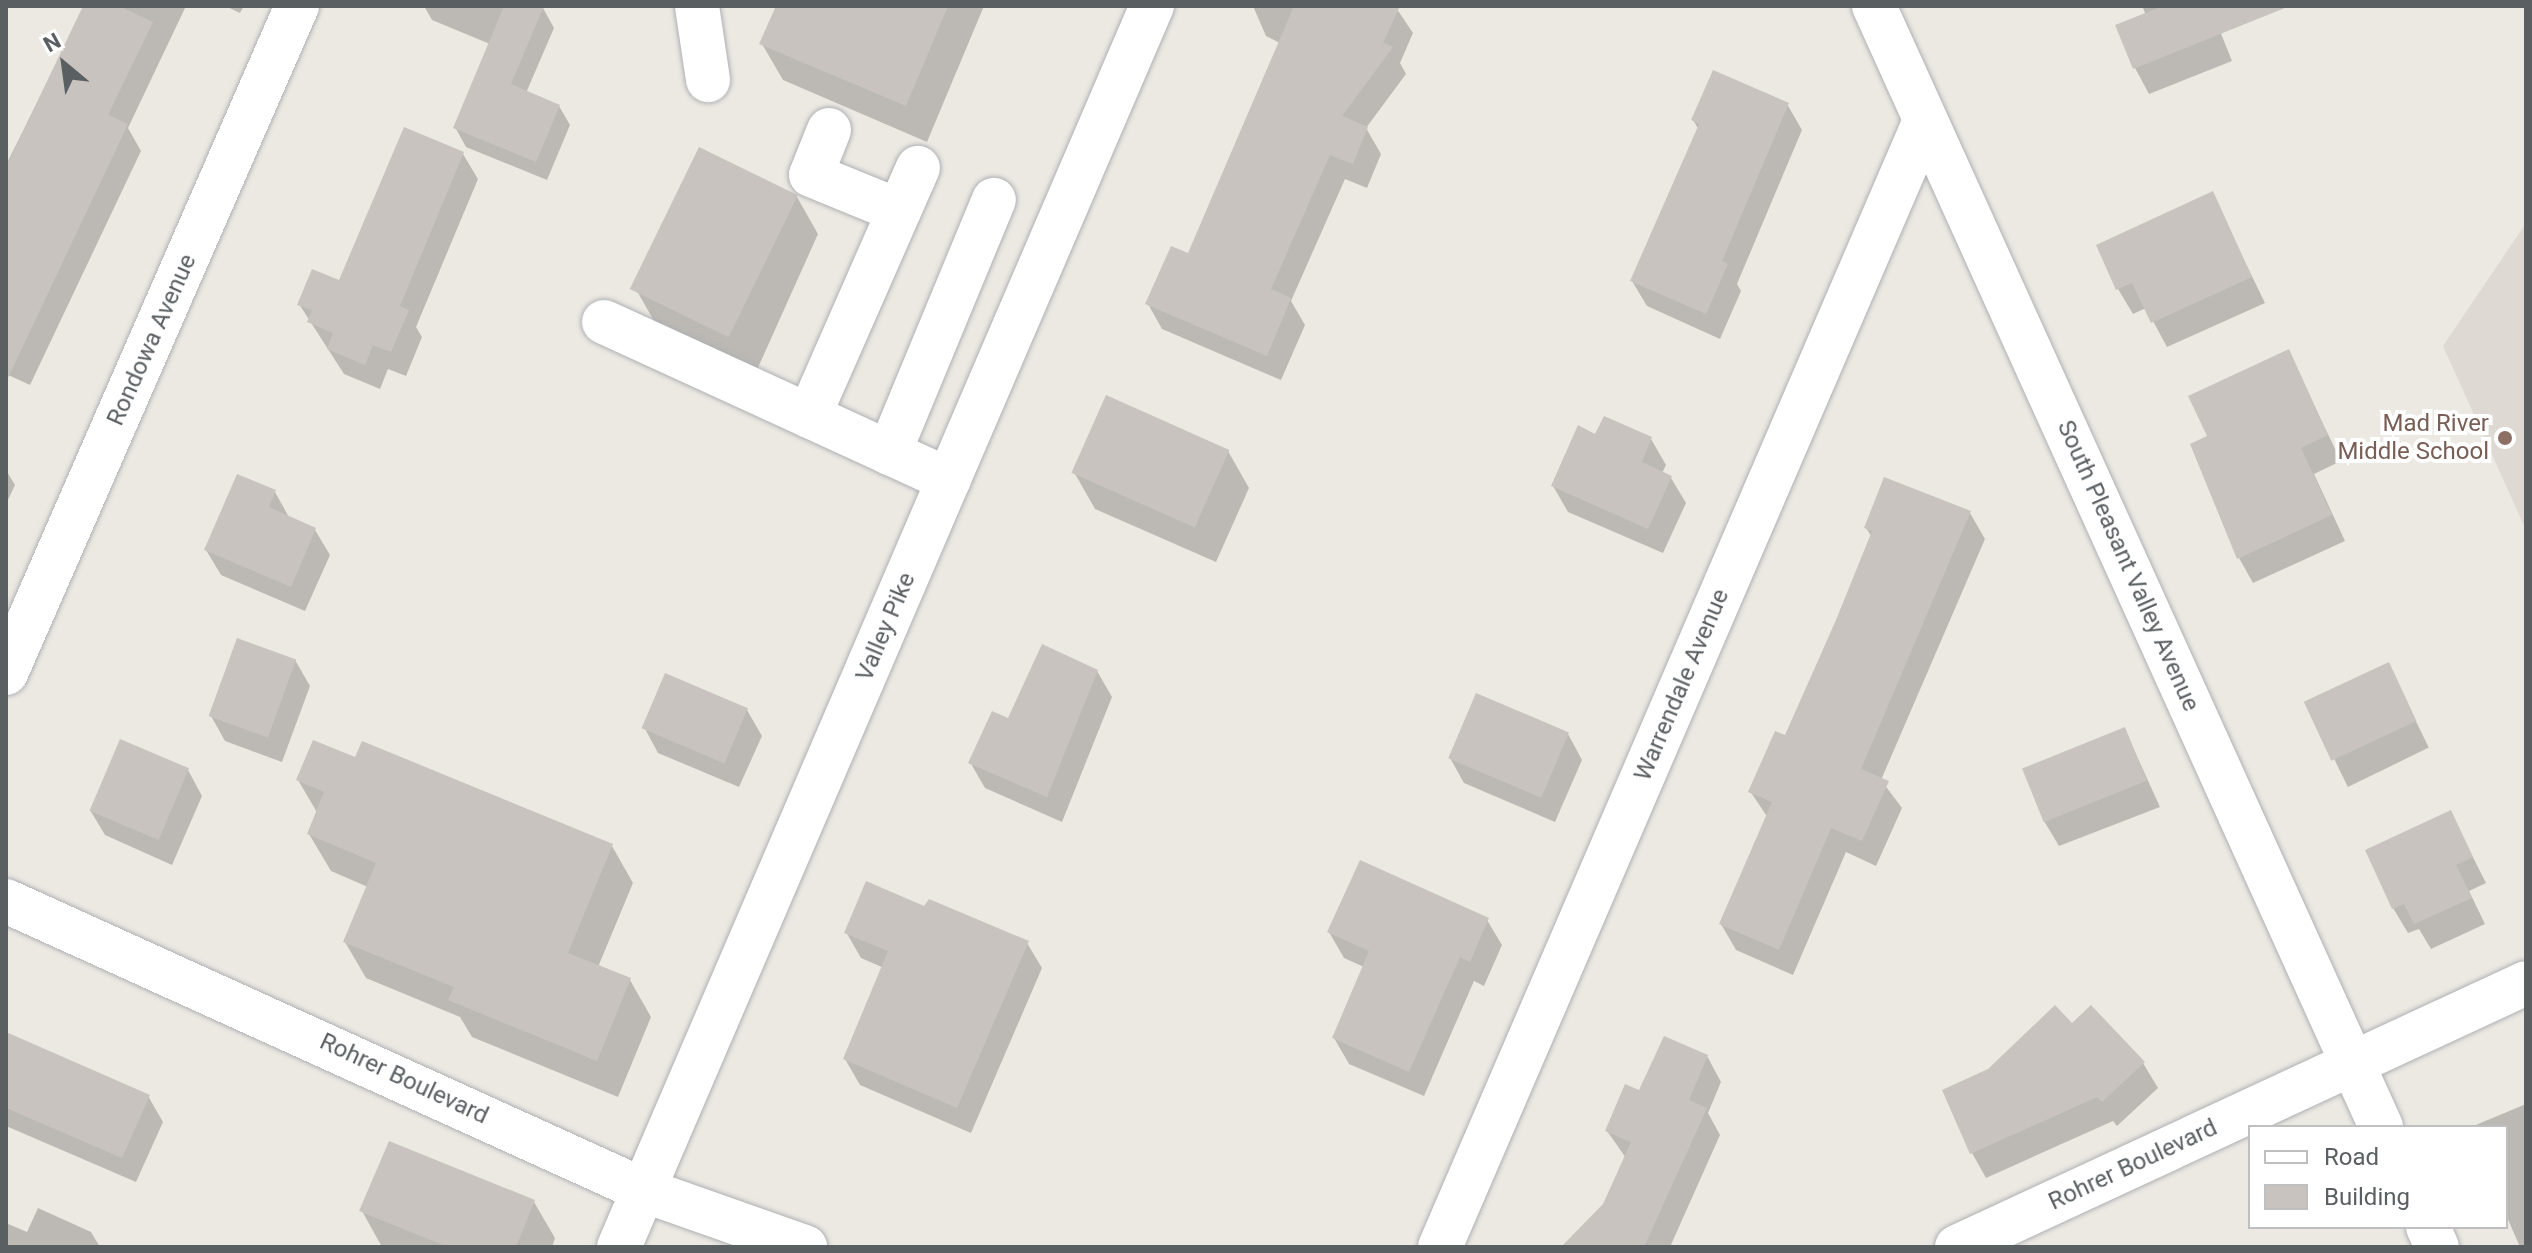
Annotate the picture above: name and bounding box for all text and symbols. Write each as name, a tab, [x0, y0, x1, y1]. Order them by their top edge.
north arrow	[24, 24, 104, 104]
text: N	[39, 28, 65, 57]
street label: Rondowa Avenue	[101, 250, 203, 430]
place label: Mad River Middle School	[2337, 410, 2489, 466]
street label: South Pleasant Valley Avenue	[2051, 416, 2205, 716]
marker: Mad River Middle School	[2496, 429, 2514, 447]
street label: Valley Pike	[850, 568, 922, 686]
street label: Warrendale Avenue	[1629, 585, 1735, 785]
street label: Rohrer Boulevard	[315, 1027, 493, 1131]
street label: Rohrer Boulevard	[2044, 1113, 2222, 1217]
legend	[2248, 1125, 2508, 1229]
text: Road	[2324, 1143, 2379, 1171]
text: Building	[2324, 1183, 2410, 1211]

